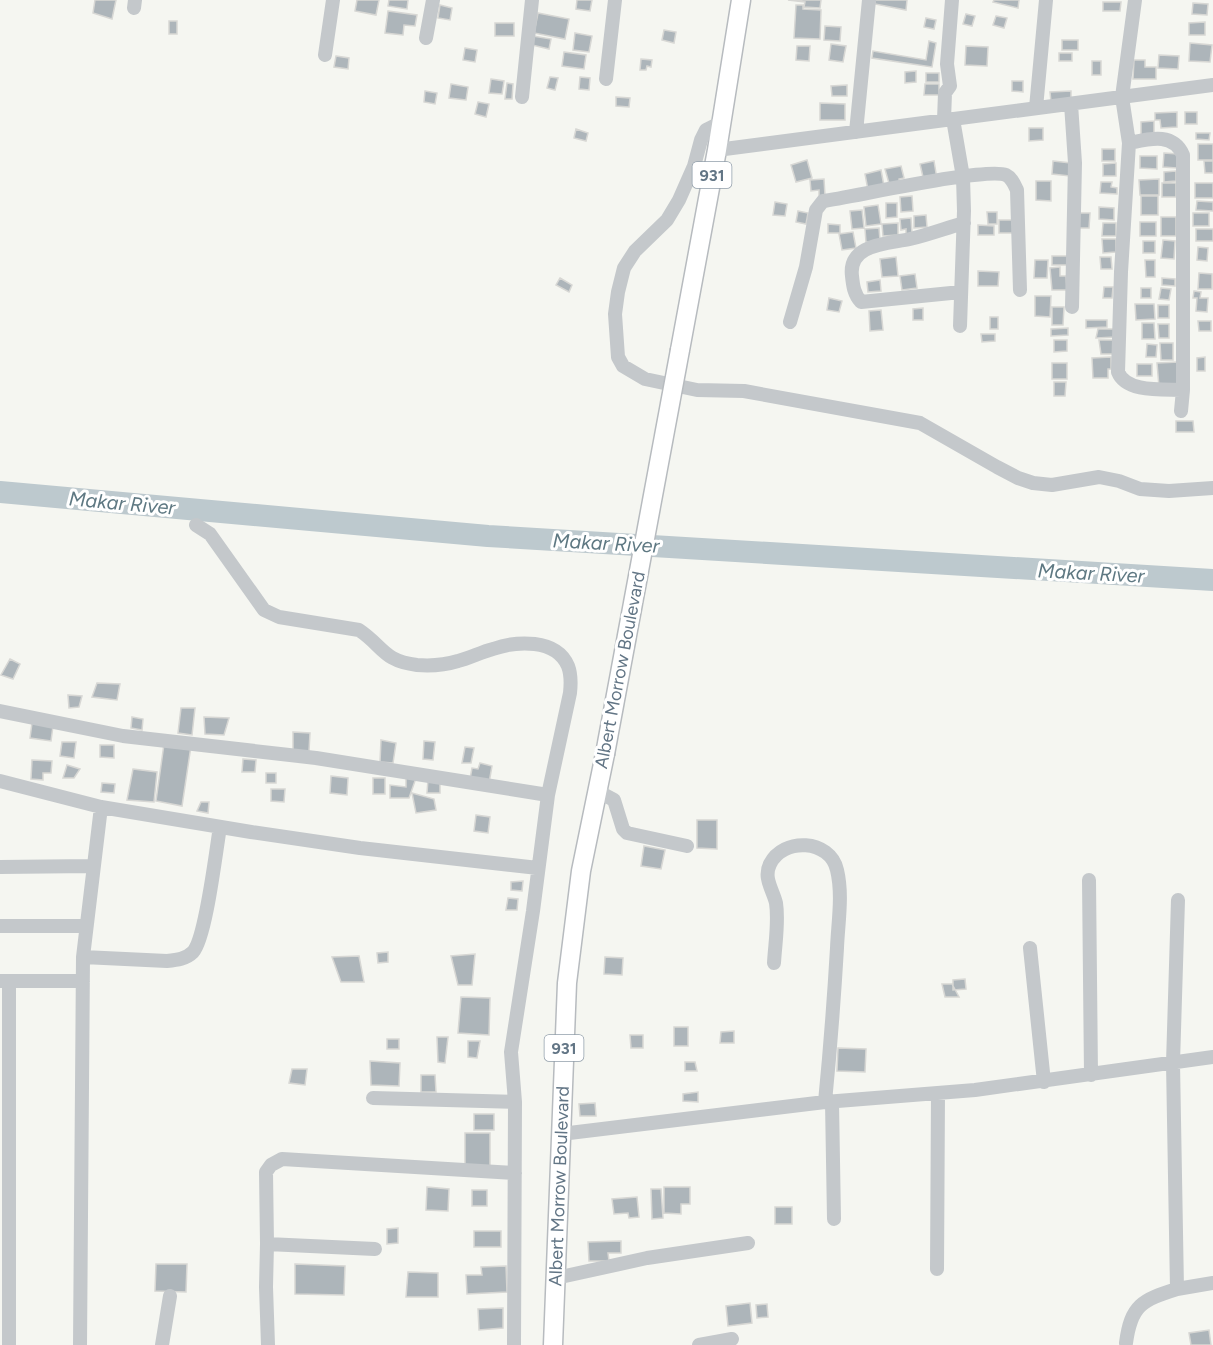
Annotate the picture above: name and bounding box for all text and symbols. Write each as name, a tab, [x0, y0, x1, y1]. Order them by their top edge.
road number: 931	[692, 162, 732, 188]
water label: Makar River	[68, 486, 177, 520]
water label: Makar River	[552, 528, 661, 558]
water label: Makar River	[1037, 558, 1146, 588]
street label: Albert Morrow Boulevard	[590, 570, 650, 770]
road number: 931	[544, 1035, 584, 1061]
street label: Albert Morrow Boulevard	[544, 1085, 574, 1287]

